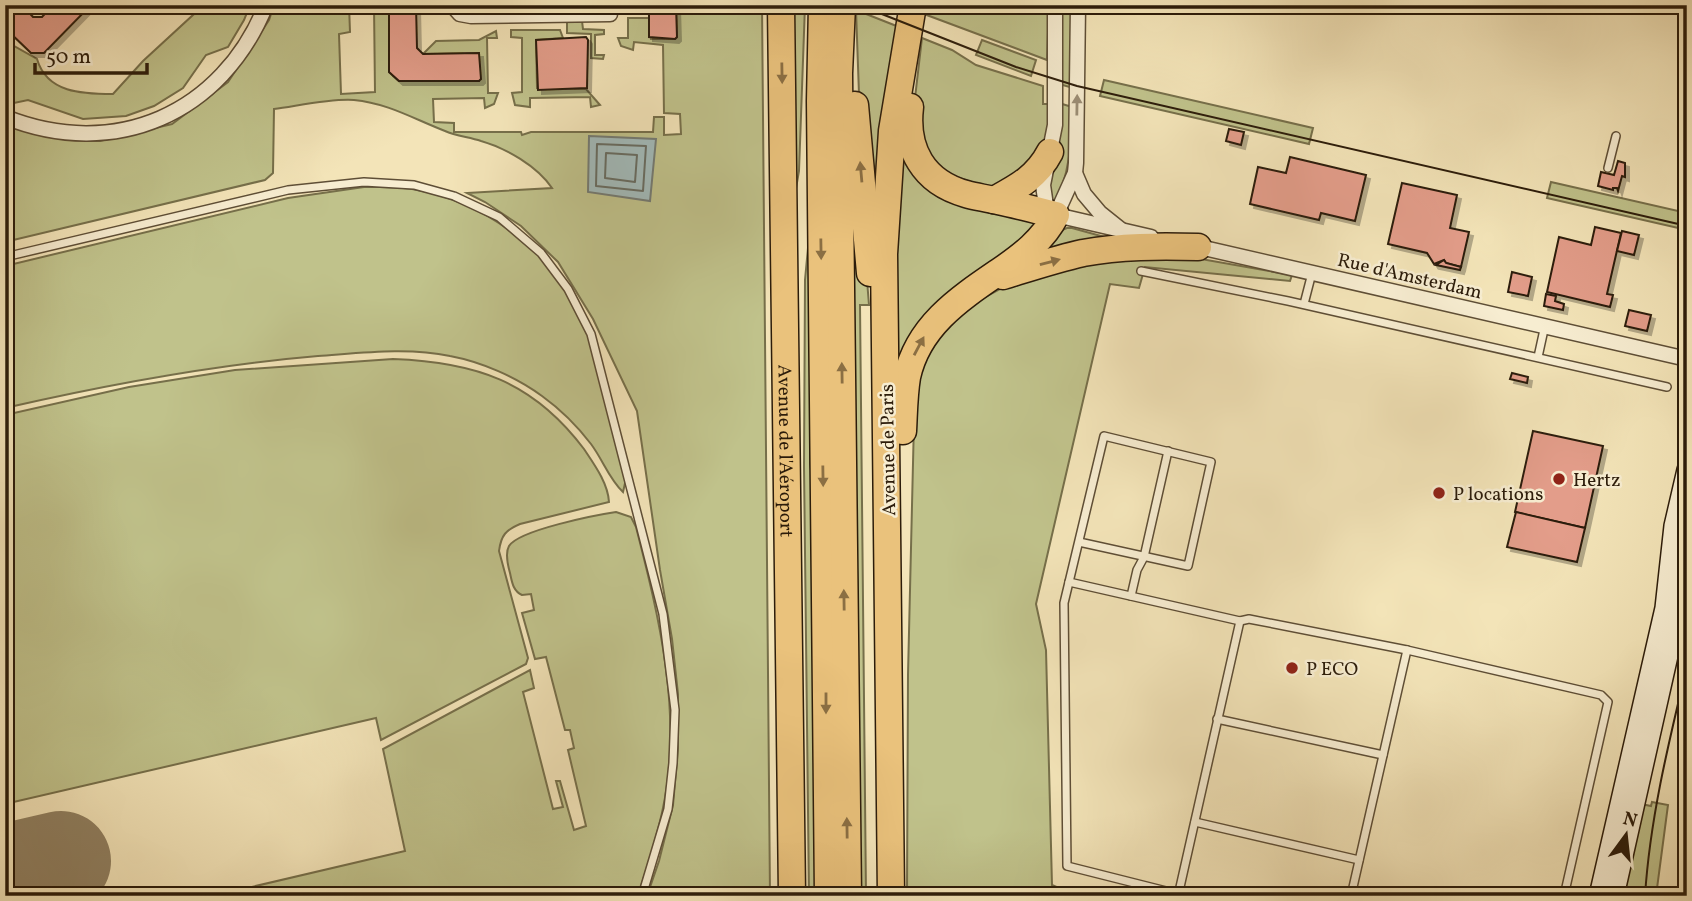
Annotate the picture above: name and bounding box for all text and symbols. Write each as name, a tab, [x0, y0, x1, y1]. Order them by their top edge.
scale bar	[35, 32, 147, 76]
text: 50 m	[46, 43, 91, 72]
one-way arrow	[776, 63, 788, 85]
one-way arrow	[1071, 94, 1083, 116]
one-way arrow	[855, 160, 866, 182]
one-way arrow	[815, 238, 827, 260]
street label: Rue d'Amsterdam	[1335, 248, 1485, 306]
one-way arrow	[1039, 256, 1061, 267]
one-way arrow	[913, 336, 925, 356]
one-way arrow	[836, 361, 848, 383]
street label: Avenue de l'Aéroport	[770, 364, 799, 538]
street label: Avenue de Paris	[875, 384, 903, 516]
one-way arrow	[818, 465, 829, 487]
place label: Hertz	[1573, 468, 1620, 494]
marker: Hertz	[1551, 471, 1567, 487]
place label: P locations	[1453, 482, 1543, 508]
marker: P locations	[1431, 485, 1447, 501]
one-way arrow	[838, 589, 850, 611]
place label: P ECO	[1306, 657, 1358, 683]
marker: P ECO	[1284, 660, 1300, 676]
one-way arrow	[820, 693, 832, 715]
north arrow	[1590, 800, 1660, 870]
text: N	[1620, 806, 1640, 835]
one-way arrow	[841, 816, 853, 838]

